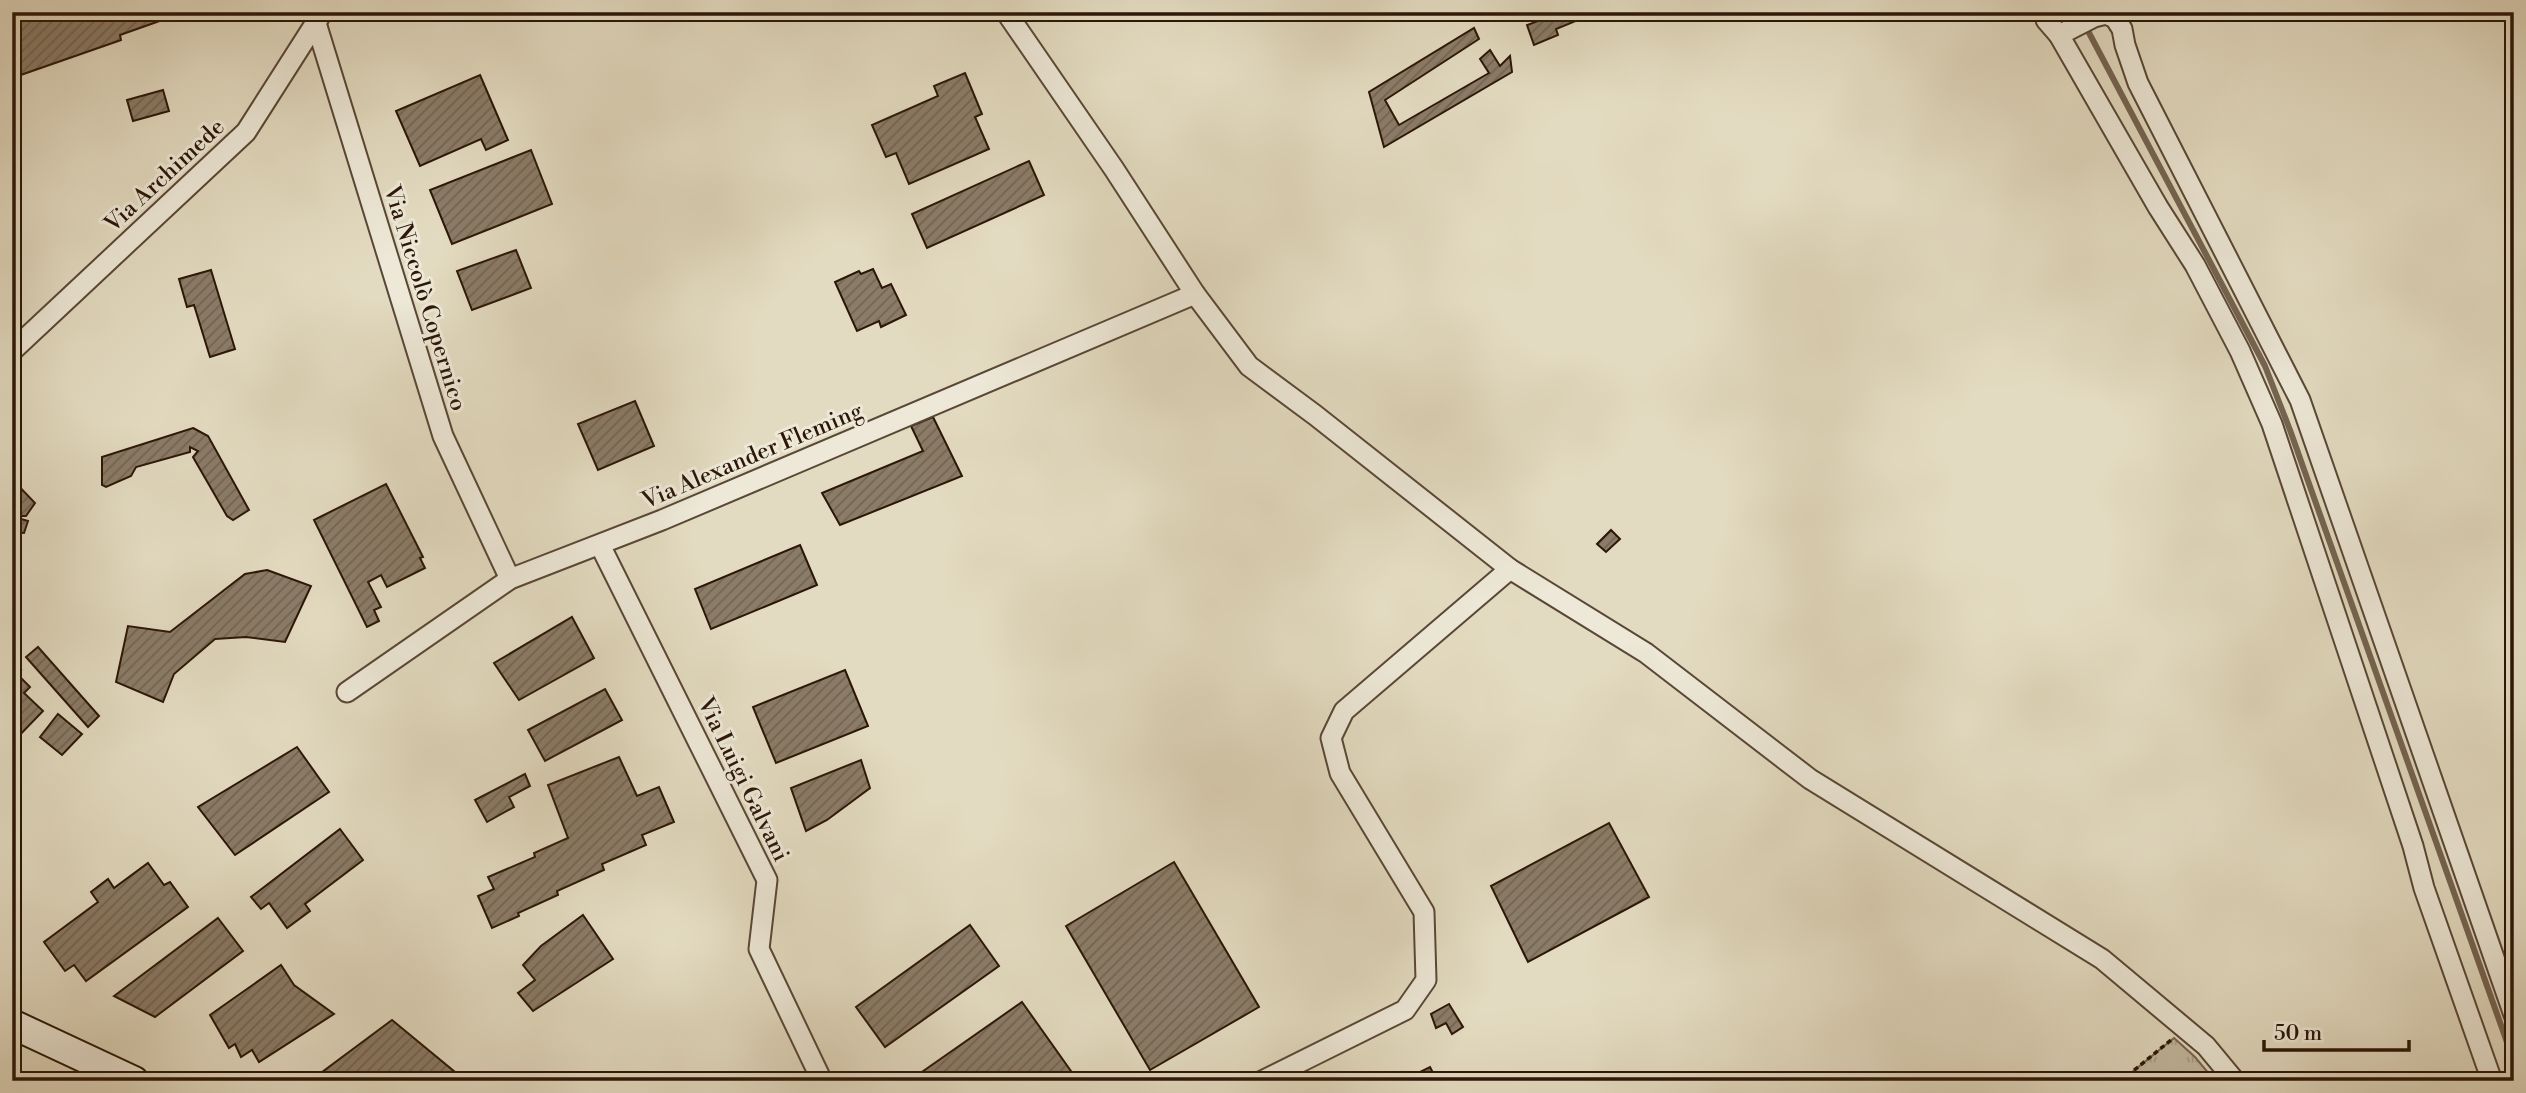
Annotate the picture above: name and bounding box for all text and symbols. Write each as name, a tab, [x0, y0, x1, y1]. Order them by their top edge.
street label: Via Archimede	[98, 113, 230, 239]
street label: Via Niccolò Copernico	[377, 181, 473, 414]
street label: Via Alexander Fleming	[637, 397, 867, 515]
street label: Via Luigi Galvani	[691, 692, 795, 866]
scale bar	[2264, 1009, 2409, 1053]
text: 50 m	[2274, 1021, 2322, 1047]

